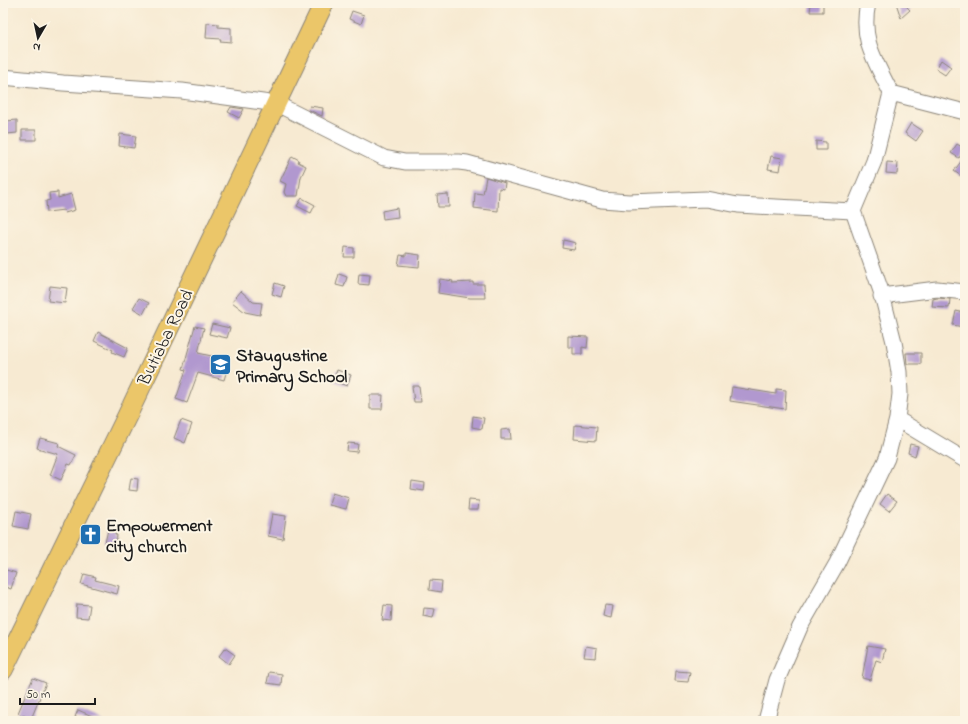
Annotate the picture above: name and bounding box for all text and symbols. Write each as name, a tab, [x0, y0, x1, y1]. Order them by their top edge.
north arrow	[18, 18, 58, 58]
text: N	[32, 38, 42, 55]
street label: Butiaba Road	[132, 285, 201, 391]
place label: Staugustine Primary School	[236, 344, 347, 392]
school or university icon: Staugustine Primary School	[208, 352, 234, 378]
place label: Empowerment city church	[106, 514, 213, 562]
church icon: Empowerment city church	[77, 522, 103, 548]
scale bar	[20, 680, 95, 706]
text: 50 m	[26, 686, 50, 704]

